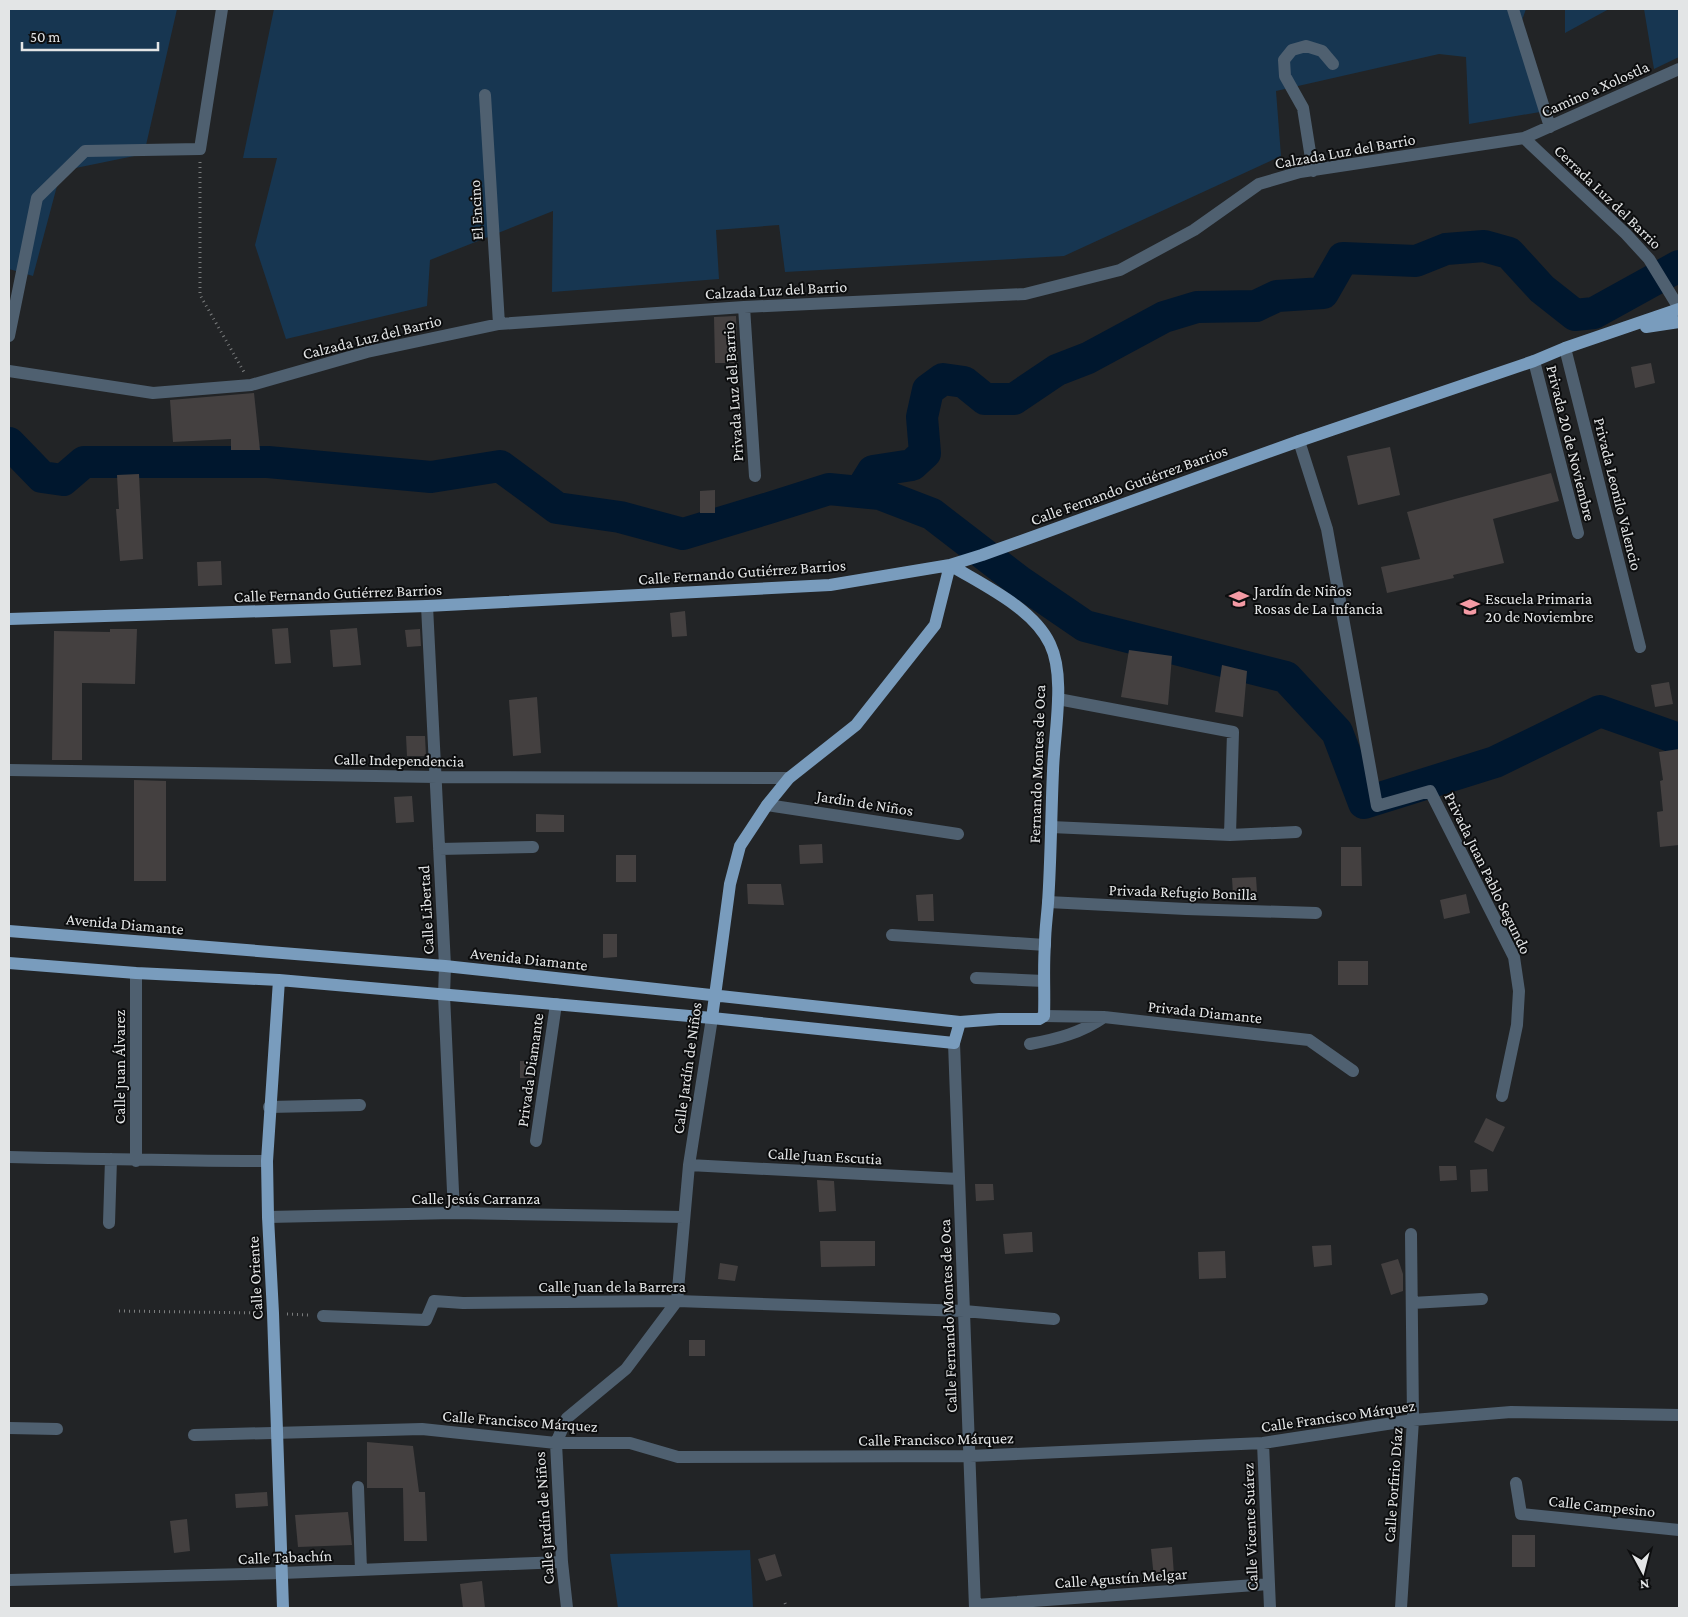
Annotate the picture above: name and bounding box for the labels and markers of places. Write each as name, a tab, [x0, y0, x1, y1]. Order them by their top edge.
place label: Jardín de Niños Rosas de La Infancia	[1252, 582, 1383, 617]
school or university icon: Jardín de Niños Rosas de La Infancia	[1228, 588, 1250, 610]
place label: Escuela Primaria 20 de Noviembre	[1485, 590, 1594, 625]
school or university icon: Escuela Primaria 20 de Noviembre	[1459, 596, 1481, 618]

